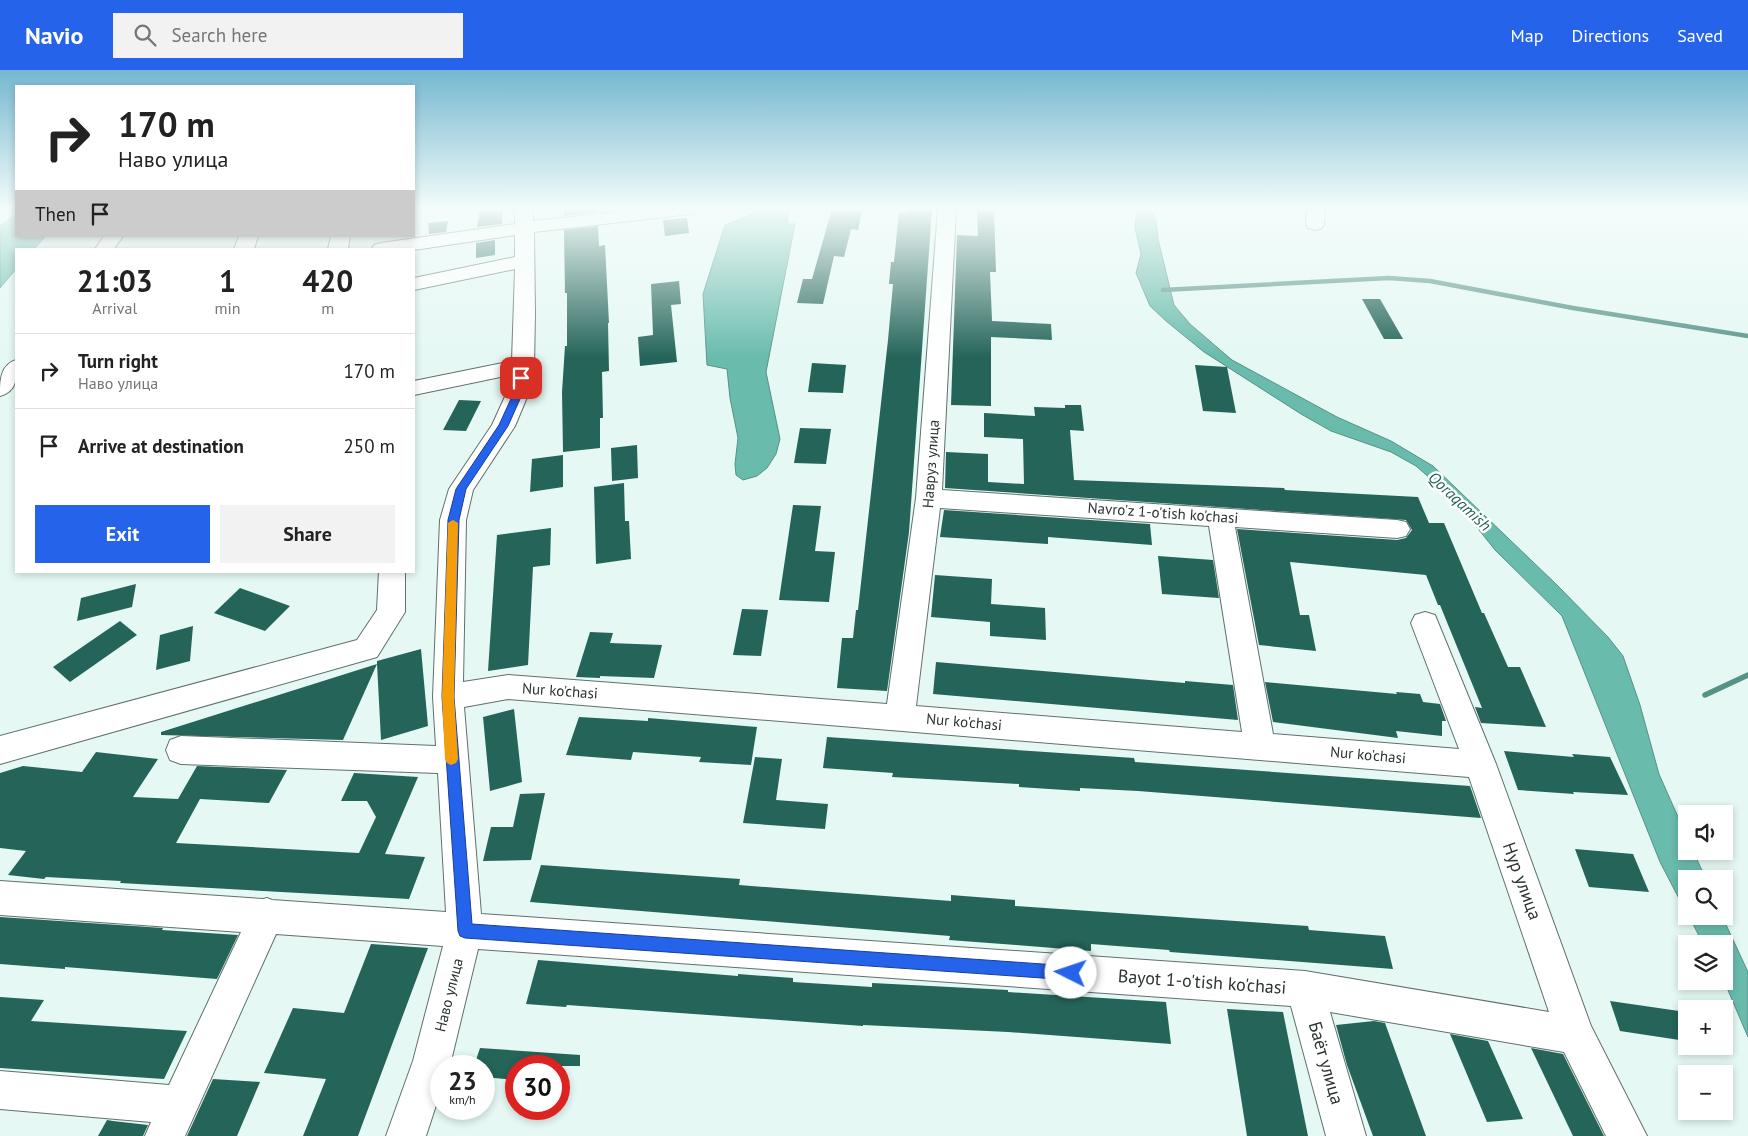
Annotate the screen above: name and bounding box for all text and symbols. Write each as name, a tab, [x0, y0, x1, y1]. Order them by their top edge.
search box	[113, 13, 463, 58]
text: Navio	[25, 20, 83, 51]
icon: search	[131, 21, 159, 49]
text: Search here	[171, 23, 267, 47]
text: Map	[1511, 24, 1543, 47]
text: Directions	[1571, 24, 1649, 47]
text: Saved	[1677, 24, 1723, 47]
text: 170 m	[118, 101, 215, 147]
icon: right	[35, 105, 100, 170]
text: Наво улица	[118, 145, 228, 173]
icon: arrive	[86, 200, 114, 228]
text: Then	[35, 202, 76, 226]
text: 21:03	[77, 261, 153, 300]
text: 1	[219, 261, 236, 300]
text: 420	[302, 261, 353, 300]
text: Arrival	[92, 298, 137, 318]
text: min	[215, 298, 241, 318]
text: m	[321, 298, 334, 318]
text: Turn right	[78, 349, 158, 373]
icon: right	[35, 357, 63, 385]
pin	[500, 357, 542, 399]
text: 170 m	[343, 359, 395, 383]
icon: arrive	[507, 364, 535, 392]
text: Наво улица	[78, 373, 158, 393]
street label: Навруз улица	[918, 419, 943, 509]
icon: arrive	[35, 432, 63, 460]
text: Arrive at destination	[78, 434, 244, 458]
text: 250 m	[343, 434, 395, 458]
water label: Qoraqamish	[1424, 467, 1496, 535]
street label: Navro'z 1-o'tish ko'chasi	[1087, 498, 1239, 527]
button: Exit	[35, 505, 210, 563]
button: Share	[220, 505, 395, 563]
street label: Nur ko'chasi	[521, 678, 599, 703]
street label: Nur ko'chasi	[925, 709, 1003, 734]
street label: Nur ko'chasi	[1329, 742, 1407, 767]
map controls	[1678, 805, 1733, 1120]
button: sound	[1678, 805, 1733, 860]
street label: Нур улица	[1498, 839, 1547, 923]
button: search	[1678, 870, 1733, 925]
button: layers	[1678, 935, 1733, 990]
position arrow	[1044, 946, 1096, 998]
street label: Наво улица	[430, 956, 467, 1034]
street label: Bayot 1-o'tish ko'chasi	[1117, 964, 1287, 999]
button: +	[1678, 1000, 1733, 1055]
street label: Баёт улица	[1304, 1019, 1349, 1107]
speed limit sign: 30	[505, 1055, 570, 1120]
text: 23	[448, 1065, 477, 1097]
button: −	[1678, 1065, 1733, 1120]
text: km/h	[449, 1092, 476, 1107]

